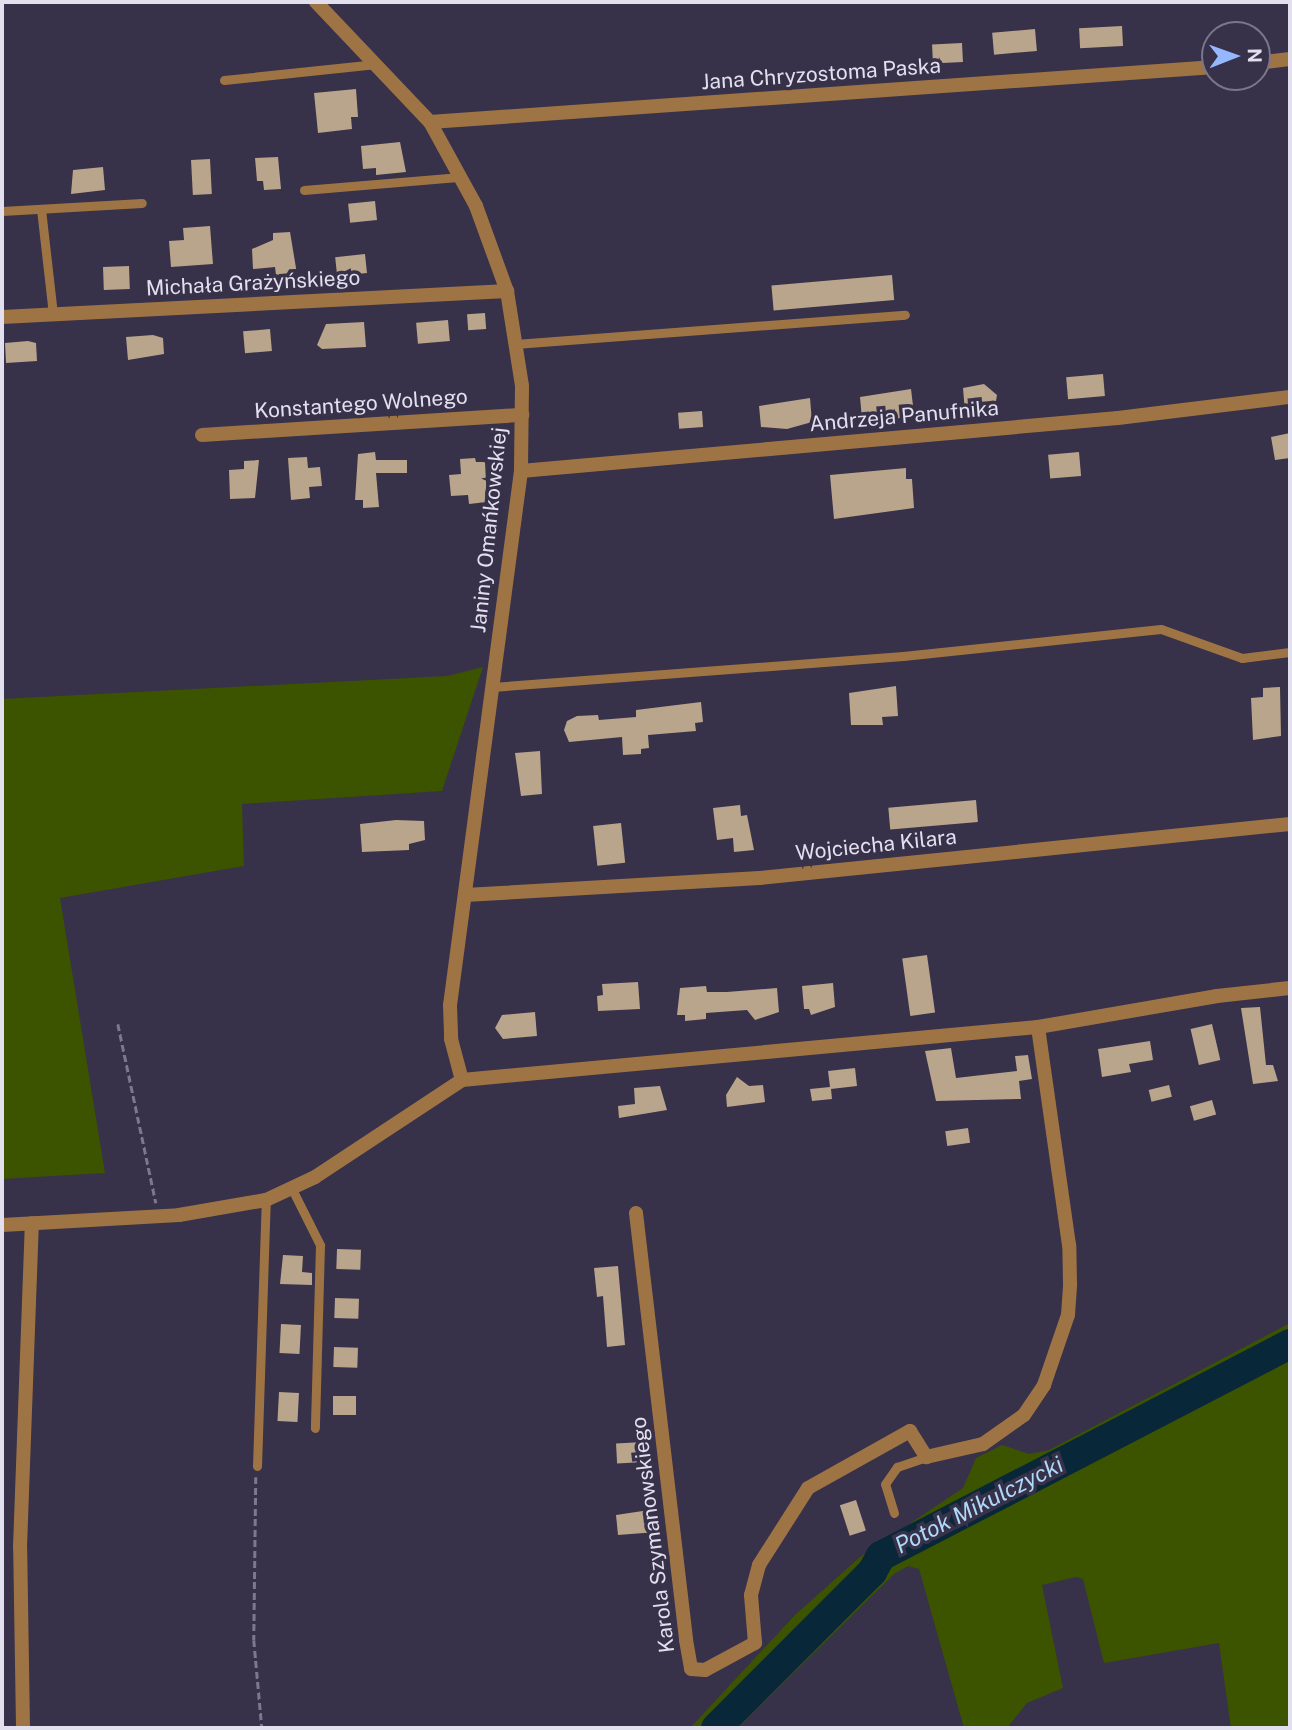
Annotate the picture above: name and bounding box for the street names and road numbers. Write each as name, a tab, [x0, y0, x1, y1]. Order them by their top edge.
street label: Jana Chryzostoma Paska	[700, 53, 942, 95]
street label: Michała Grażyńskiego	[145, 265, 361, 301]
street label: Konstantego Wolnego	[253, 384, 469, 424]
street label: Andrzeja Panufnika	[808, 395, 1000, 437]
street label: Janiny Omańkowskiej	[466, 426, 512, 634]
street label: Wojciecha Kilara	[794, 824, 958, 866]
street label: Karola Szymanowskiego	[626, 1416, 680, 1654]

